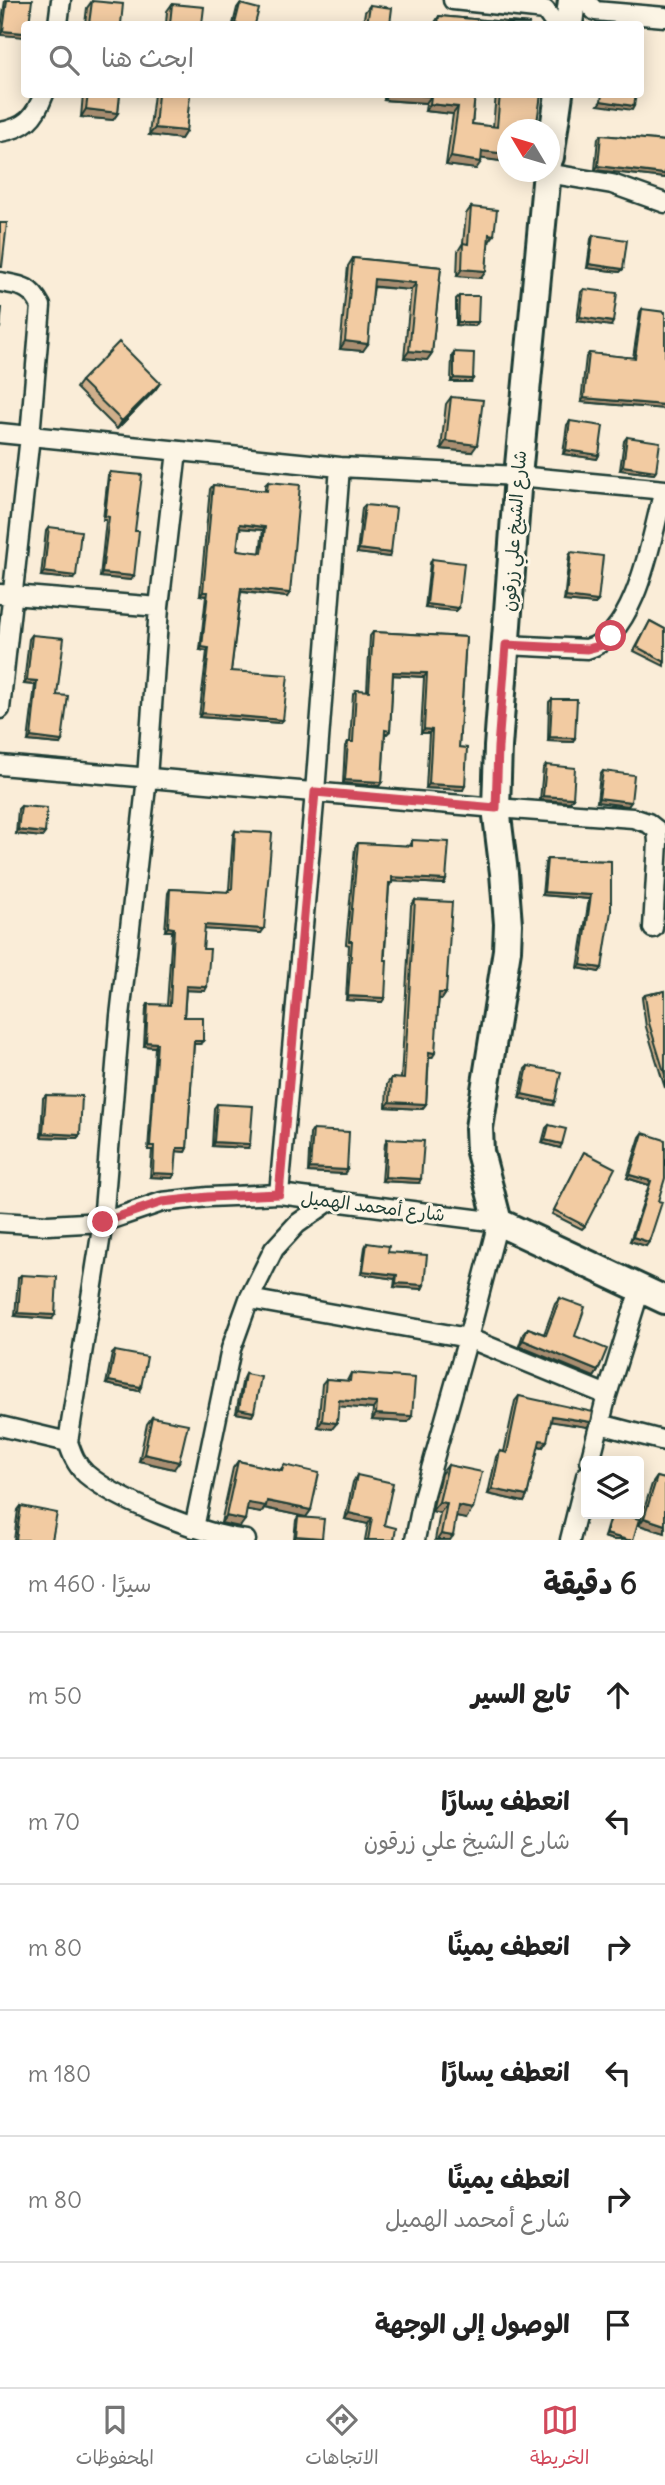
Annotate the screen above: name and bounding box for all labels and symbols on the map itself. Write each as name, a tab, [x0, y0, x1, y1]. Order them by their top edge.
north arrow	[497, 119, 560, 182]
street label: شارع الشيخ علي زرقون	[497, 450, 536, 613]
route start	[595, 620, 626, 651]
street label: شارع أمحمد الهميل	[300, 1186, 446, 1227]
route end	[87, 1206, 118, 1237]

